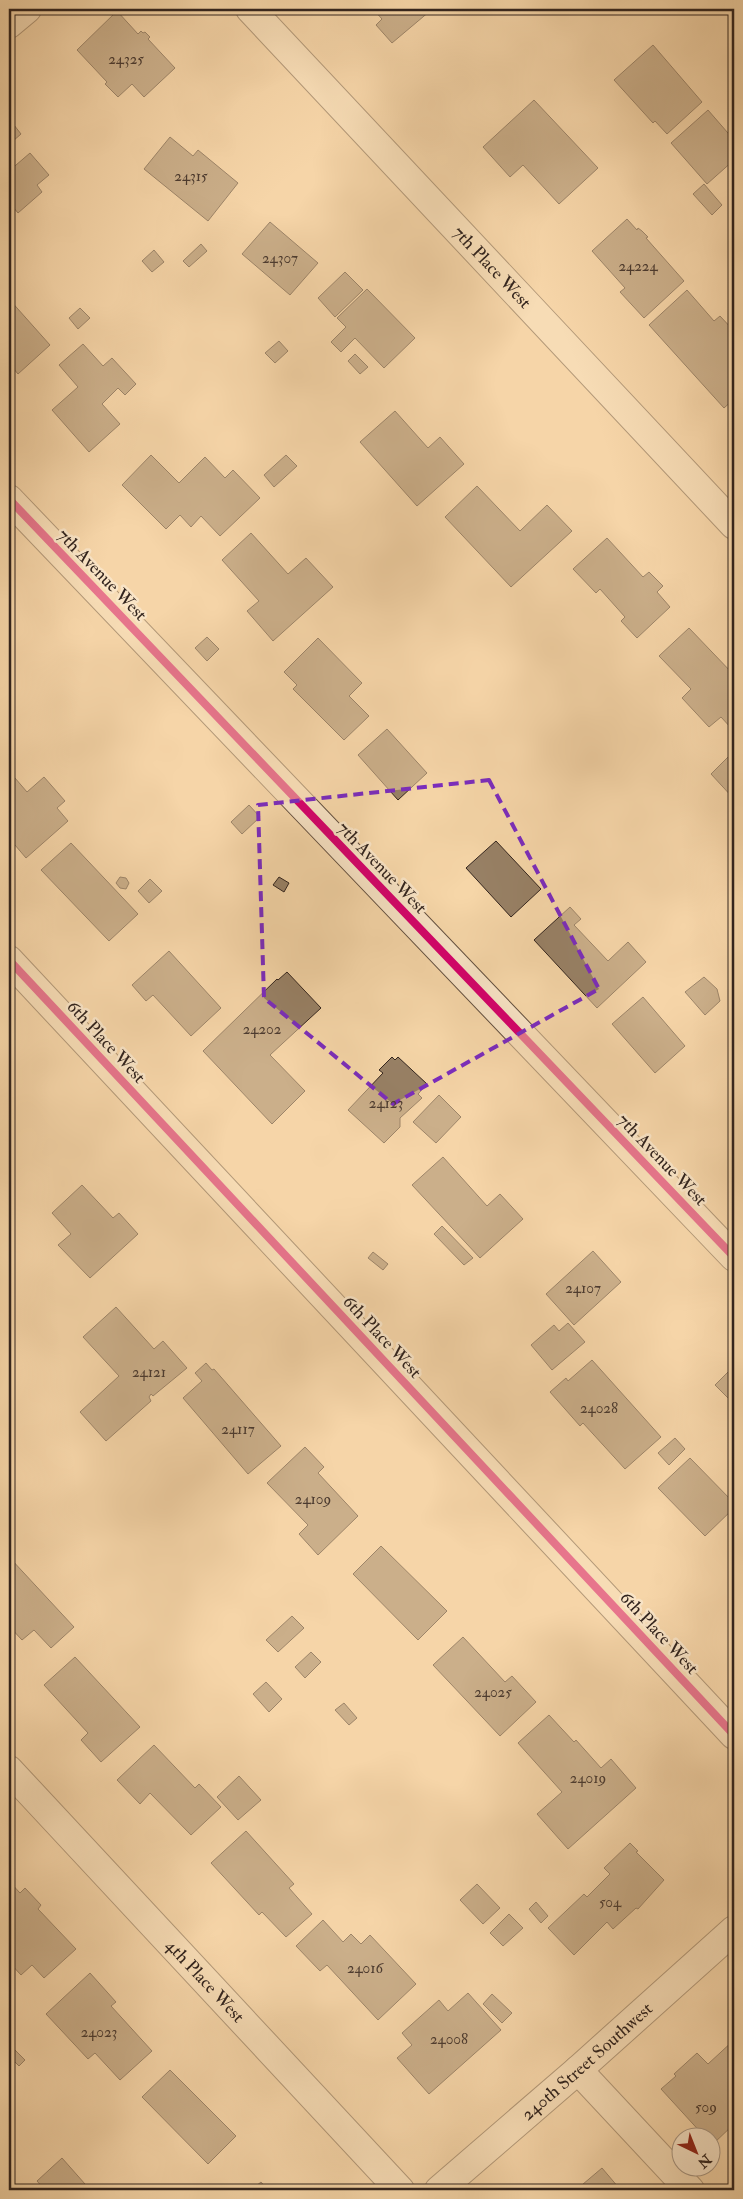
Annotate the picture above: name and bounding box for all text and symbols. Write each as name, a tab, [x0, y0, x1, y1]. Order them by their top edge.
house number: 24325	[108, 50, 144, 69]
house number: 24315	[174, 167, 208, 186]
street label: 7th Place West	[448, 221, 537, 313]
house number: 24307	[262, 249, 298, 268]
house number: 24224	[619, 257, 658, 276]
street label: 7th Avenue West	[52, 524, 152, 626]
street label: 7th Avenue West	[332, 817, 432, 919]
street label: 6th Place West	[62, 996, 150, 1089]
house number: 24202	[243, 1020, 282, 1039]
house number: 24123	[369, 1094, 403, 1113]
street label: 7th Avenue West	[612, 1109, 712, 1211]
house number: 24107	[565, 1279, 601, 1298]
street label: 6th Place West	[338, 1291, 426, 1384]
house number: 24121	[132, 1363, 166, 1382]
house number: 24028	[580, 1399, 618, 1418]
house number: 24117	[221, 1420, 255, 1439]
house number: 24109	[295, 1490, 331, 1509]
street label: 6th Place West	[615, 1587, 703, 1680]
house number: 24025	[474, 1683, 512, 1702]
house number: 24019	[570, 1769, 606, 1788]
house number: 504	[599, 1893, 622, 1912]
street label: 4th Place West	[161, 1934, 250, 2028]
house number: 24016	[347, 1959, 385, 1978]
street label: 240th Street Southwest	[516, 1997, 657, 2125]
house number: 24023	[81, 2023, 117, 2042]
house number: 24008	[430, 2030, 468, 2049]
house number: 509	[695, 2098, 717, 2117]
north arrow	[670, 2126, 720, 2176]
text: N	[694, 2150, 716, 2172]

